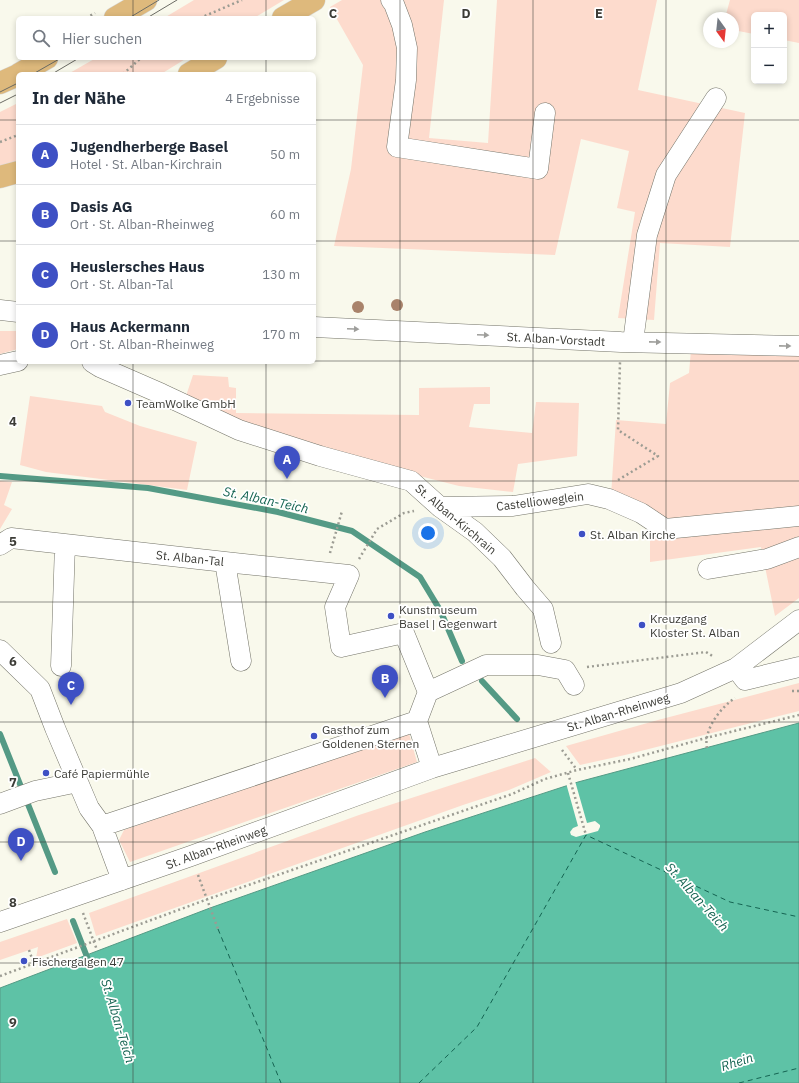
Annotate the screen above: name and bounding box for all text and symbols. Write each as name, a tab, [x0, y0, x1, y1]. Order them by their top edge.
text: C	[329, 5, 338, 22]
text: D	[461, 5, 471, 22]
text: E	[595, 5, 603, 22]
north arrow	[703, 12, 739, 48]
map controls	[751, 12, 787, 84]
button: +	[751, 12, 787, 48]
search box	[16, 16, 316, 60]
icon: search	[30, 27, 52, 49]
text: Hier suchen	[62, 29, 142, 48]
button: −	[751, 48, 787, 84]
text: In der Nähe	[32, 87, 126, 109]
text: 4 Ergebnisse	[225, 90, 300, 107]
text: Jugendherberge Basel	[70, 137, 228, 156]
text: A	[41, 146, 49, 163]
text: 50 m	[270, 146, 300, 163]
text: Hotel · St. Alban-Kirchrain	[70, 156, 222, 173]
text: Dasis AG	[70, 197, 133, 216]
text: B	[41, 206, 49, 223]
text: 60 m	[270, 206, 300, 223]
text: Ort · St. Alban-Rheinweg	[70, 216, 214, 233]
text: Heuslersches Haus	[70, 257, 205, 276]
text: C	[41, 266, 49, 283]
text: 130 m	[262, 266, 300, 283]
text: Ort · St. Alban-Tal	[70, 276, 173, 293]
text: Haus Ackermann	[70, 317, 190, 336]
text: D	[40, 326, 50, 343]
text: 170 m	[262, 326, 300, 343]
one-way arrow	[347, 326, 360, 332]
street label: St. Alban-Vorstadt	[506, 329, 606, 349]
one-way arrow	[477, 332, 490, 338]
text: Ort · St. Alban-Rheinweg	[70, 336, 214, 353]
one-way arrow	[649, 339, 661, 346]
one-way arrow	[779, 343, 792, 349]
place label: TeamWolke GmbH	[136, 396, 236, 411]
marker: TeamWolke GmbH	[123, 398, 133, 408]
text: 4	[9, 413, 17, 430]
pin: A	[274, 446, 300, 479]
street label: St. Alban-Kirchrain	[412, 481, 500, 557]
water label: St. Alban-Teich	[222, 483, 310, 517]
street label: Castellioweglein	[495, 488, 585, 514]
your location	[418, 523, 438, 543]
place label: St. Alban Kirche	[590, 527, 676, 542]
marker: St. Alban Kirche	[577, 529, 587, 539]
text: 5	[9, 533, 17, 550]
street label: St. Alban-Tal	[155, 547, 225, 569]
place label: Kunstmuseum Basel | Gegenwart	[399, 602, 497, 631]
marker: Kunstmuseum Basel | Gegenwart	[386, 611, 396, 621]
place label: Kreuzgang Kloster St. Alban	[650, 611, 740, 640]
marker: Kreuzgang Kloster St. Alban	[637, 620, 647, 630]
text: 6	[9, 653, 17, 670]
pin: B	[372, 665, 398, 698]
pin: C	[58, 672, 84, 705]
street label: St. Alban-Rheinweg	[565, 689, 672, 735]
place label: Gasthof zum Goldenen Sternen	[322, 722, 419, 751]
marker: Gasthof zum Goldenen Sternen	[309, 731, 319, 741]
place label: Café Papiermühle	[54, 766, 150, 781]
marker: Café Papiermühle	[41, 768, 51, 778]
text: 7	[9, 774, 17, 791]
street label: St. Alban-Rheinweg	[164, 822, 269, 872]
pin: D	[8, 828, 34, 861]
water label: St. Alban-Teich	[662, 859, 732, 935]
text: 8	[9, 894, 17, 911]
place label: Fischergalgen 47	[32, 954, 124, 969]
marker: Fischergalgen 47	[19, 956, 29, 966]
water label: St. Alban-Teich	[97, 977, 139, 1065]
text: 9	[9, 1014, 17, 1031]
water label: Rhein	[719, 1049, 755, 1075]

